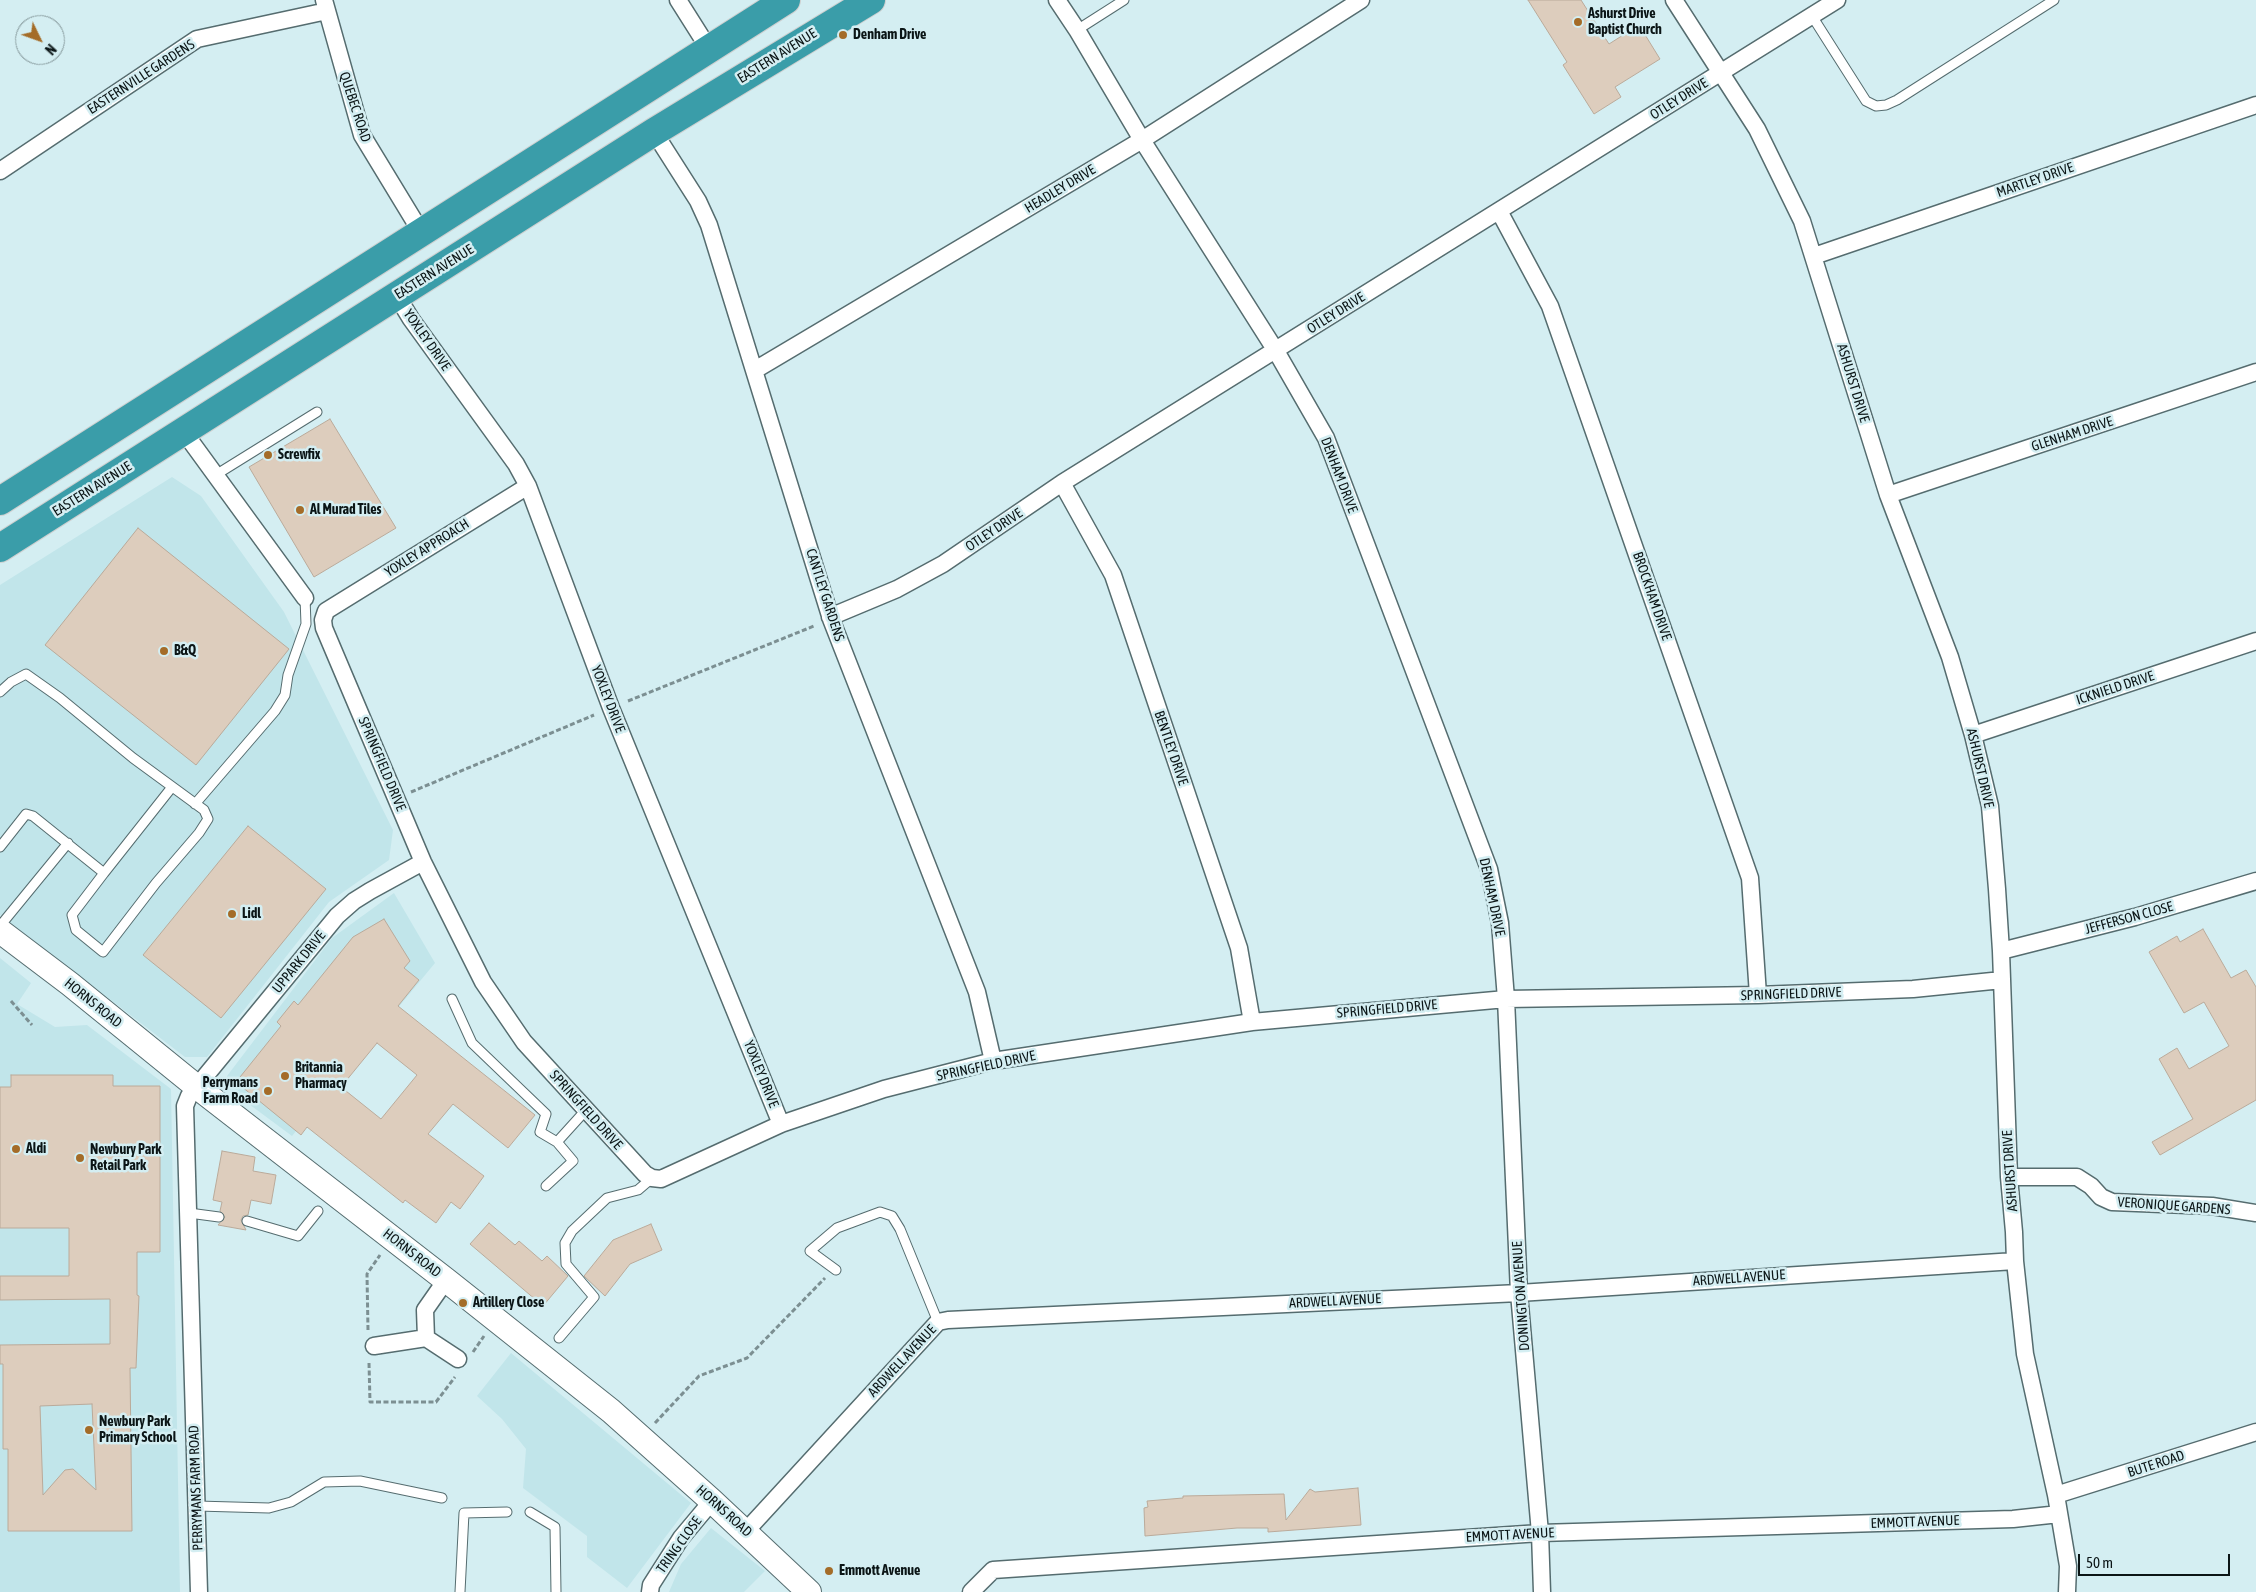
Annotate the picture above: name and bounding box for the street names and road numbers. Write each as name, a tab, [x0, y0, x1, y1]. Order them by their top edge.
street label: EASTERN AVENUE	[734, 25, 820, 87]
street label: EASTERNVILLE GARDENS	[84, 36, 198, 118]
street label: QUEBEC ROAD	[336, 70, 374, 144]
street label: OTLEY DRIVE	[1647, 75, 1711, 123]
street label: MARTLEY DRIVE	[1994, 159, 2076, 201]
street label: HEADLEY DRIVE	[1022, 161, 1098, 217]
street label: EASTERN AVENUE	[391, 241, 477, 303]
street label: OTLEY DRIVE	[1304, 289, 1368, 337]
street label: YOXLEY DRIVE	[400, 306, 454, 374]
street label: ASHURST DRIVE	[1833, 342, 1873, 424]
street label: GLENHAM DRIVE	[2029, 413, 2115, 455]
street label: DENHAM DRIVE	[1317, 435, 1361, 515]
street label: EASTERN AVENUE	[49, 458, 135, 520]
street label: OTLEY DRIVE	[962, 505, 1026, 555]
street label: YOXLEY APPROACH	[382, 515, 472, 581]
street label: CANTLEY GARDENS	[802, 547, 848, 643]
street label: BROCKHAM DRIVE	[1629, 550, 1675, 642]
street label: YOXLEY DRIVE	[587, 663, 629, 735]
street label: ICKNIELD DRIVE	[2074, 668, 2156, 708]
street label: BENTLEY DRIVE	[1150, 708, 1192, 788]
street label: SPRINGFIELD DRIVE	[355, 714, 409, 814]
street label: ASHURST DRIVE	[1963, 726, 1997, 810]
street label: DENHAM DRIVE	[1476, 856, 1508, 938]
street label: JEFFERSON CLOSE	[2083, 898, 2175, 938]
street label: UPPARK DRIVE	[269, 927, 329, 997]
street label: HORNS ROAD	[61, 975, 125, 1031]
street label: SPRINGFIELD DRIVE	[1740, 984, 1842, 1004]
street label: SPRINGFIELD DRIVE	[1336, 996, 1438, 1022]
street label: YOXLEY DRIVE	[740, 1038, 782, 1110]
street label: SPRINGFIELD DRIVE	[935, 1047, 1037, 1085]
street label: SPRINGFIELD DRIVE	[546, 1067, 626, 1153]
street label: ASHURST DRIVE	[1999, 1130, 2021, 1212]
street label: VERONIQUE GARDENS	[2117, 1194, 2231, 1218]
street label: HORNS ROAD	[380, 1225, 444, 1281]
street label: DONINGTON AVENUE	[1509, 1241, 1533, 1351]
street label: ARDWELL AVENUE	[1692, 1266, 1786, 1290]
street label: ARDWELL AVENUE	[1288, 1290, 1382, 1312]
street label: ARDWELL AVENUE	[864, 1322, 940, 1400]
street label: PERRYMANS FARM ROAD	[185, 1425, 207, 1551]
street label: BUTE ROAD	[2126, 1447, 2186, 1481]
street label: HORNS ROAD	[693, 1482, 755, 1540]
street label: EMMOTT AVENUE	[1870, 1512, 1960, 1532]
street label: TRING CLOSE	[653, 1513, 705, 1577]
street label: EMMOTT AVENUE	[1465, 1524, 1555, 1546]

